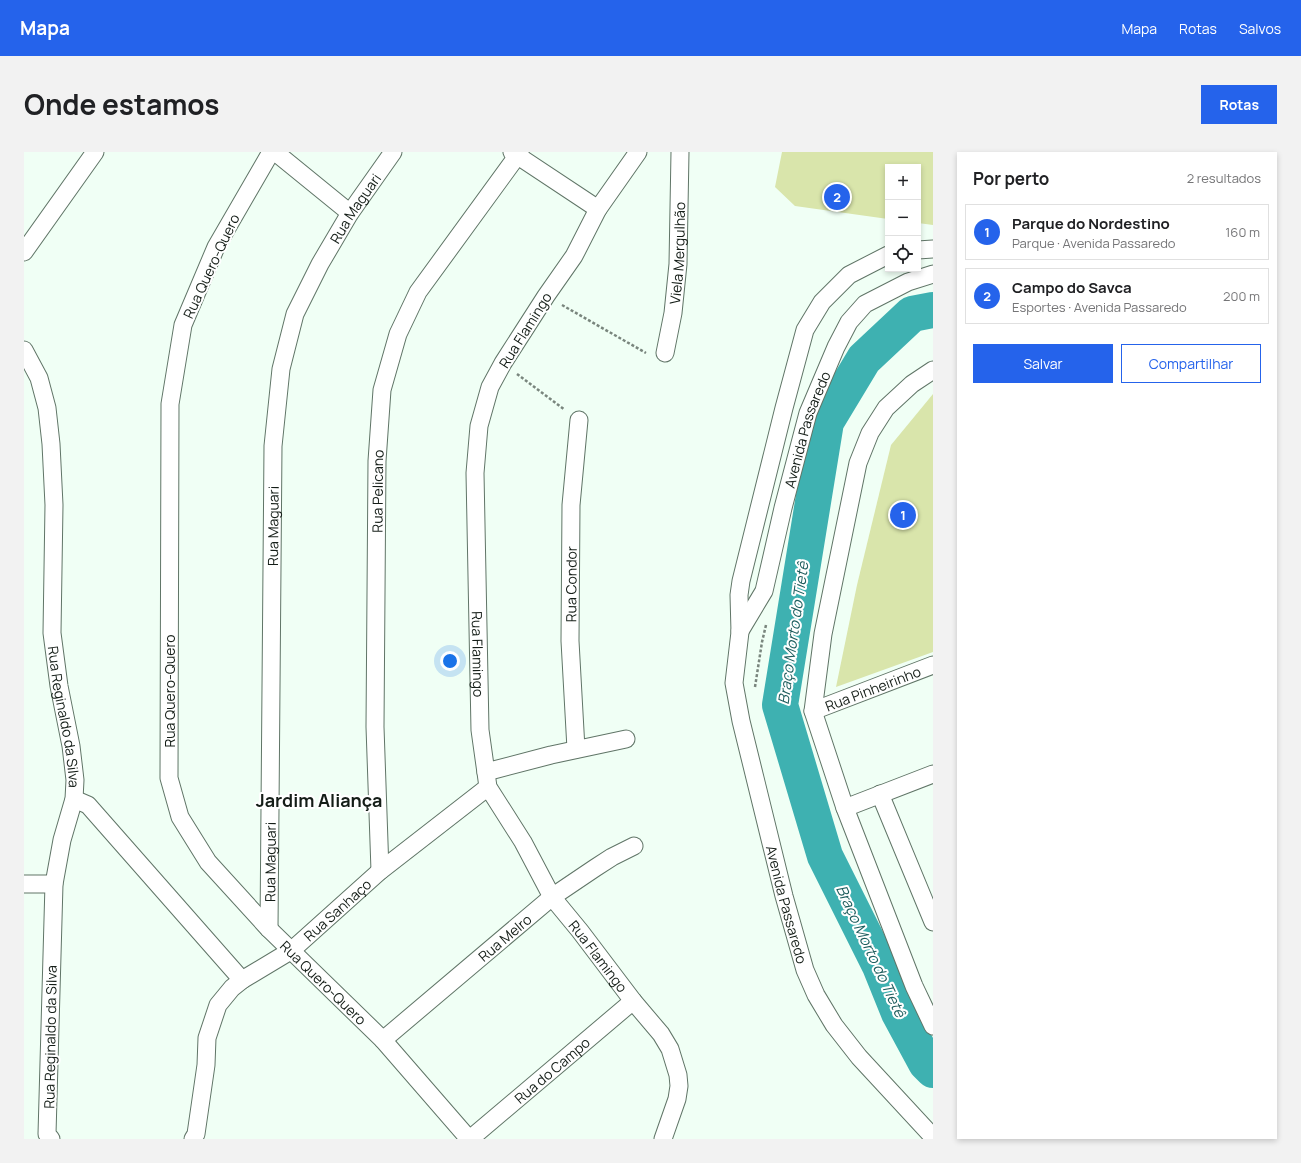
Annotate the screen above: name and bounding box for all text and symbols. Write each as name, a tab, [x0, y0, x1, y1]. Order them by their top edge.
text: Mapa	[20, 15, 70, 41]
text: Mapa	[1121, 19, 1157, 38]
text: Rotas	[1179, 19, 1217, 38]
text: Salvos	[1239, 19, 1281, 38]
text: Onde estamos	[24, 85, 219, 123]
button: Rotas	[1201, 85, 1277, 124]
map controls	[885, 164, 921, 272]
button: +	[885, 164, 921, 200]
text: Por perto	[973, 167, 1049, 190]
street label: Rua Maguari	[325, 169, 385, 247]
text: 2 resultados	[1187, 169, 1261, 187]
pin: 2	[824, 182, 850, 212]
button: −	[885, 200, 921, 236]
street label: Viela Mergulhão	[664, 202, 689, 305]
street label: Rua Quero-Quero	[178, 211, 244, 321]
text: Parque do Nordestino	[1012, 213, 1170, 234]
text: 1	[984, 223, 990, 241]
text: 160 m	[1225, 223, 1260, 241]
text: Parque · Avenida Passaredo	[1012, 234, 1176, 252]
button: locate	[885, 236, 921, 272]
text: Campo do Savca	[1012, 277, 1132, 298]
text: 2	[983, 287, 991, 305]
text: 200 m	[1223, 287, 1260, 305]
street label: Rua Flamingo	[494, 289, 556, 371]
text: Esportes · Avenida Passaredo	[1012, 298, 1187, 316]
button: Salvar	[973, 344, 1113, 383]
button: Compartilhar	[1121, 344, 1261, 383]
street label: Avenida Passaredo	[779, 368, 834, 490]
street label: Rua Pelicano	[367, 449, 387, 533]
street label: Rua Maguari	[263, 486, 282, 566]
pin: 1	[890, 500, 916, 530]
street label: Rua Condor	[561, 546, 580, 622]
water label: Braço Morto do Tietê	[773, 559, 814, 706]
street label: Rua Flamingo	[468, 611, 489, 697]
street label: Rua Quero-Quero	[160, 634, 179, 748]
street label: Rua Reginaldo da Silva	[44, 645, 84, 788]
your location	[440, 651, 460, 671]
street label: Rua Pinheirinho	[822, 661, 923, 715]
district label: Jardim Aliança	[256, 788, 382, 812]
street label: Rua Maguari	[260, 822, 279, 902]
street label: Avenida Passaredo	[762, 843, 812, 966]
street label: Rua Sanhaço	[299, 874, 375, 945]
water label: Braço Morto do Tietê	[831, 881, 911, 1022]
street label: Rua Melro	[474, 909, 535, 965]
street label: Rua Flamingo	[565, 916, 632, 996]
street label: Rua Quero-Quero	[276, 936, 371, 1029]
street label: Rua Reginaldo da Silva	[39, 965, 61, 1109]
street label: Rua do Campo	[510, 1032, 593, 1107]

